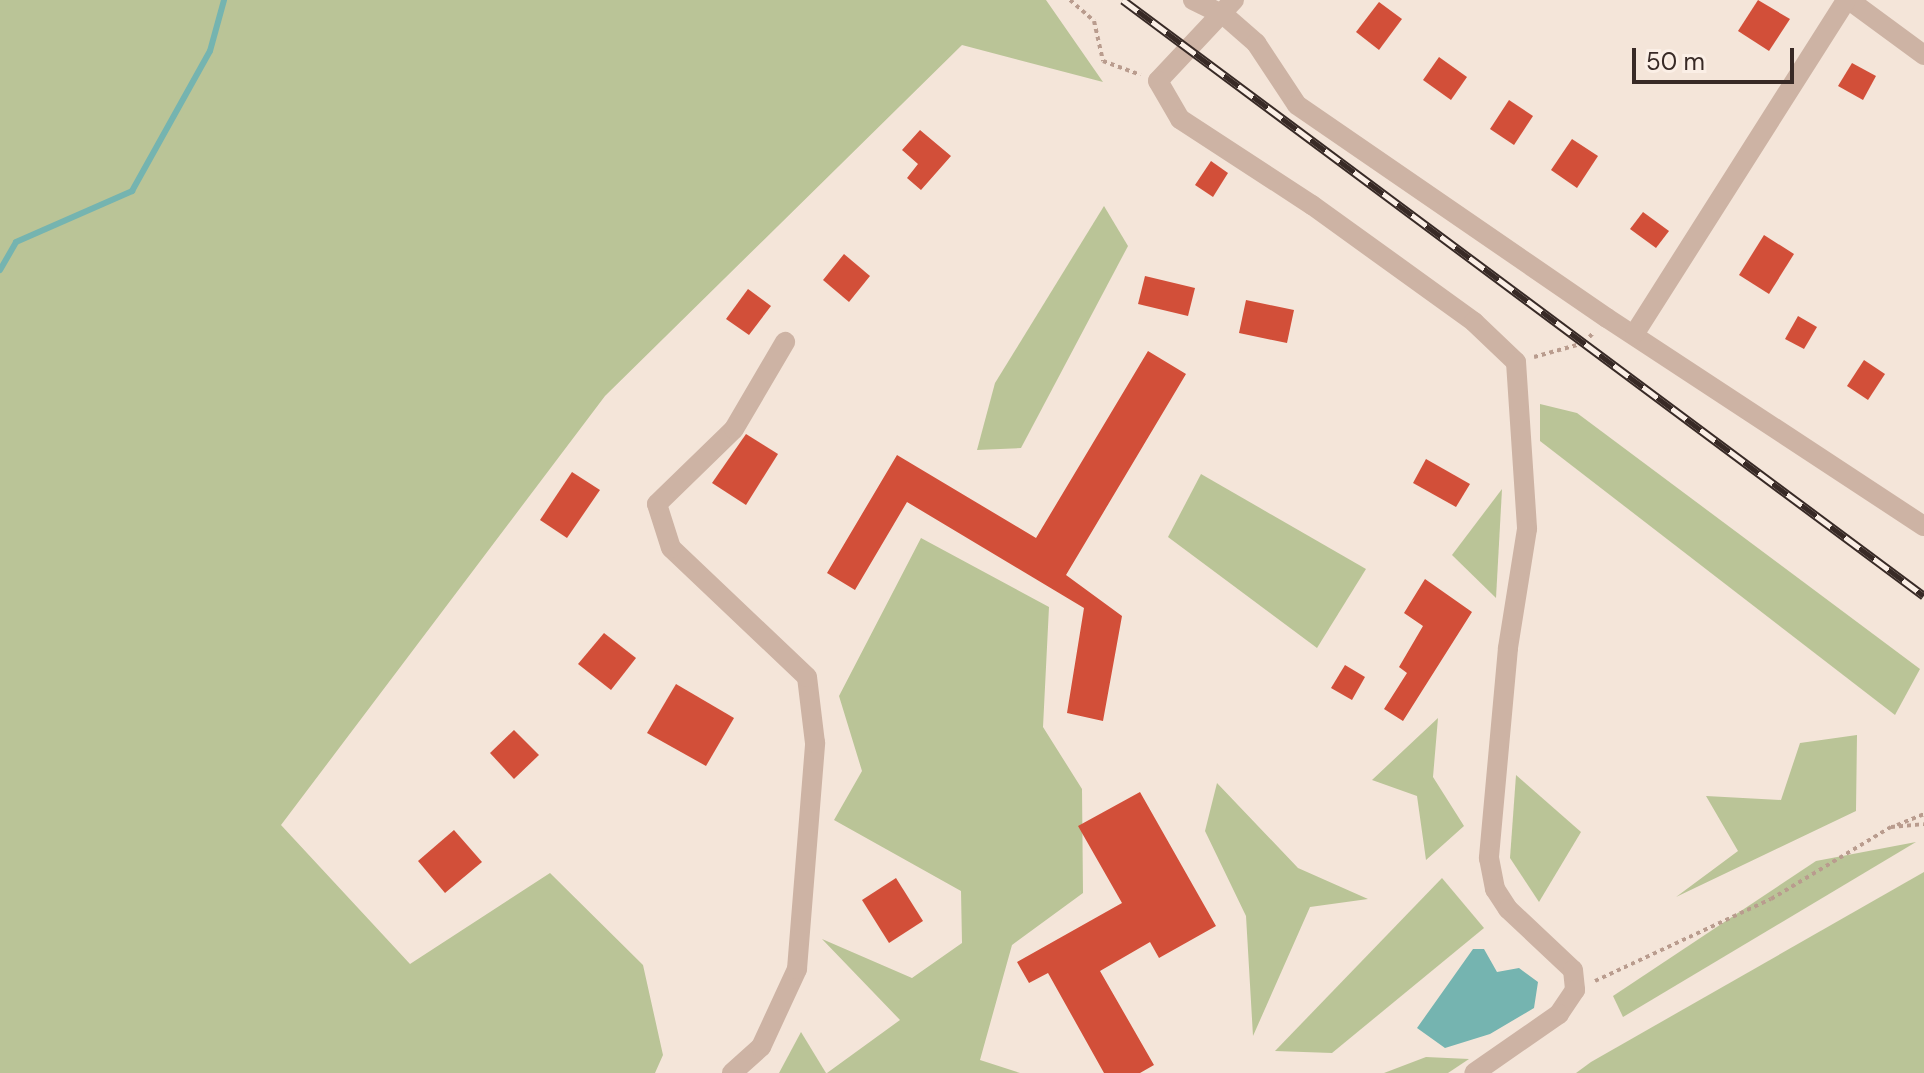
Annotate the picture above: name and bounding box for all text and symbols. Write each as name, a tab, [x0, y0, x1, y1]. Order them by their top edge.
scale bar	[1636, 32, 1798, 82]
text: 50 m	[1646, 46, 1705, 77]

